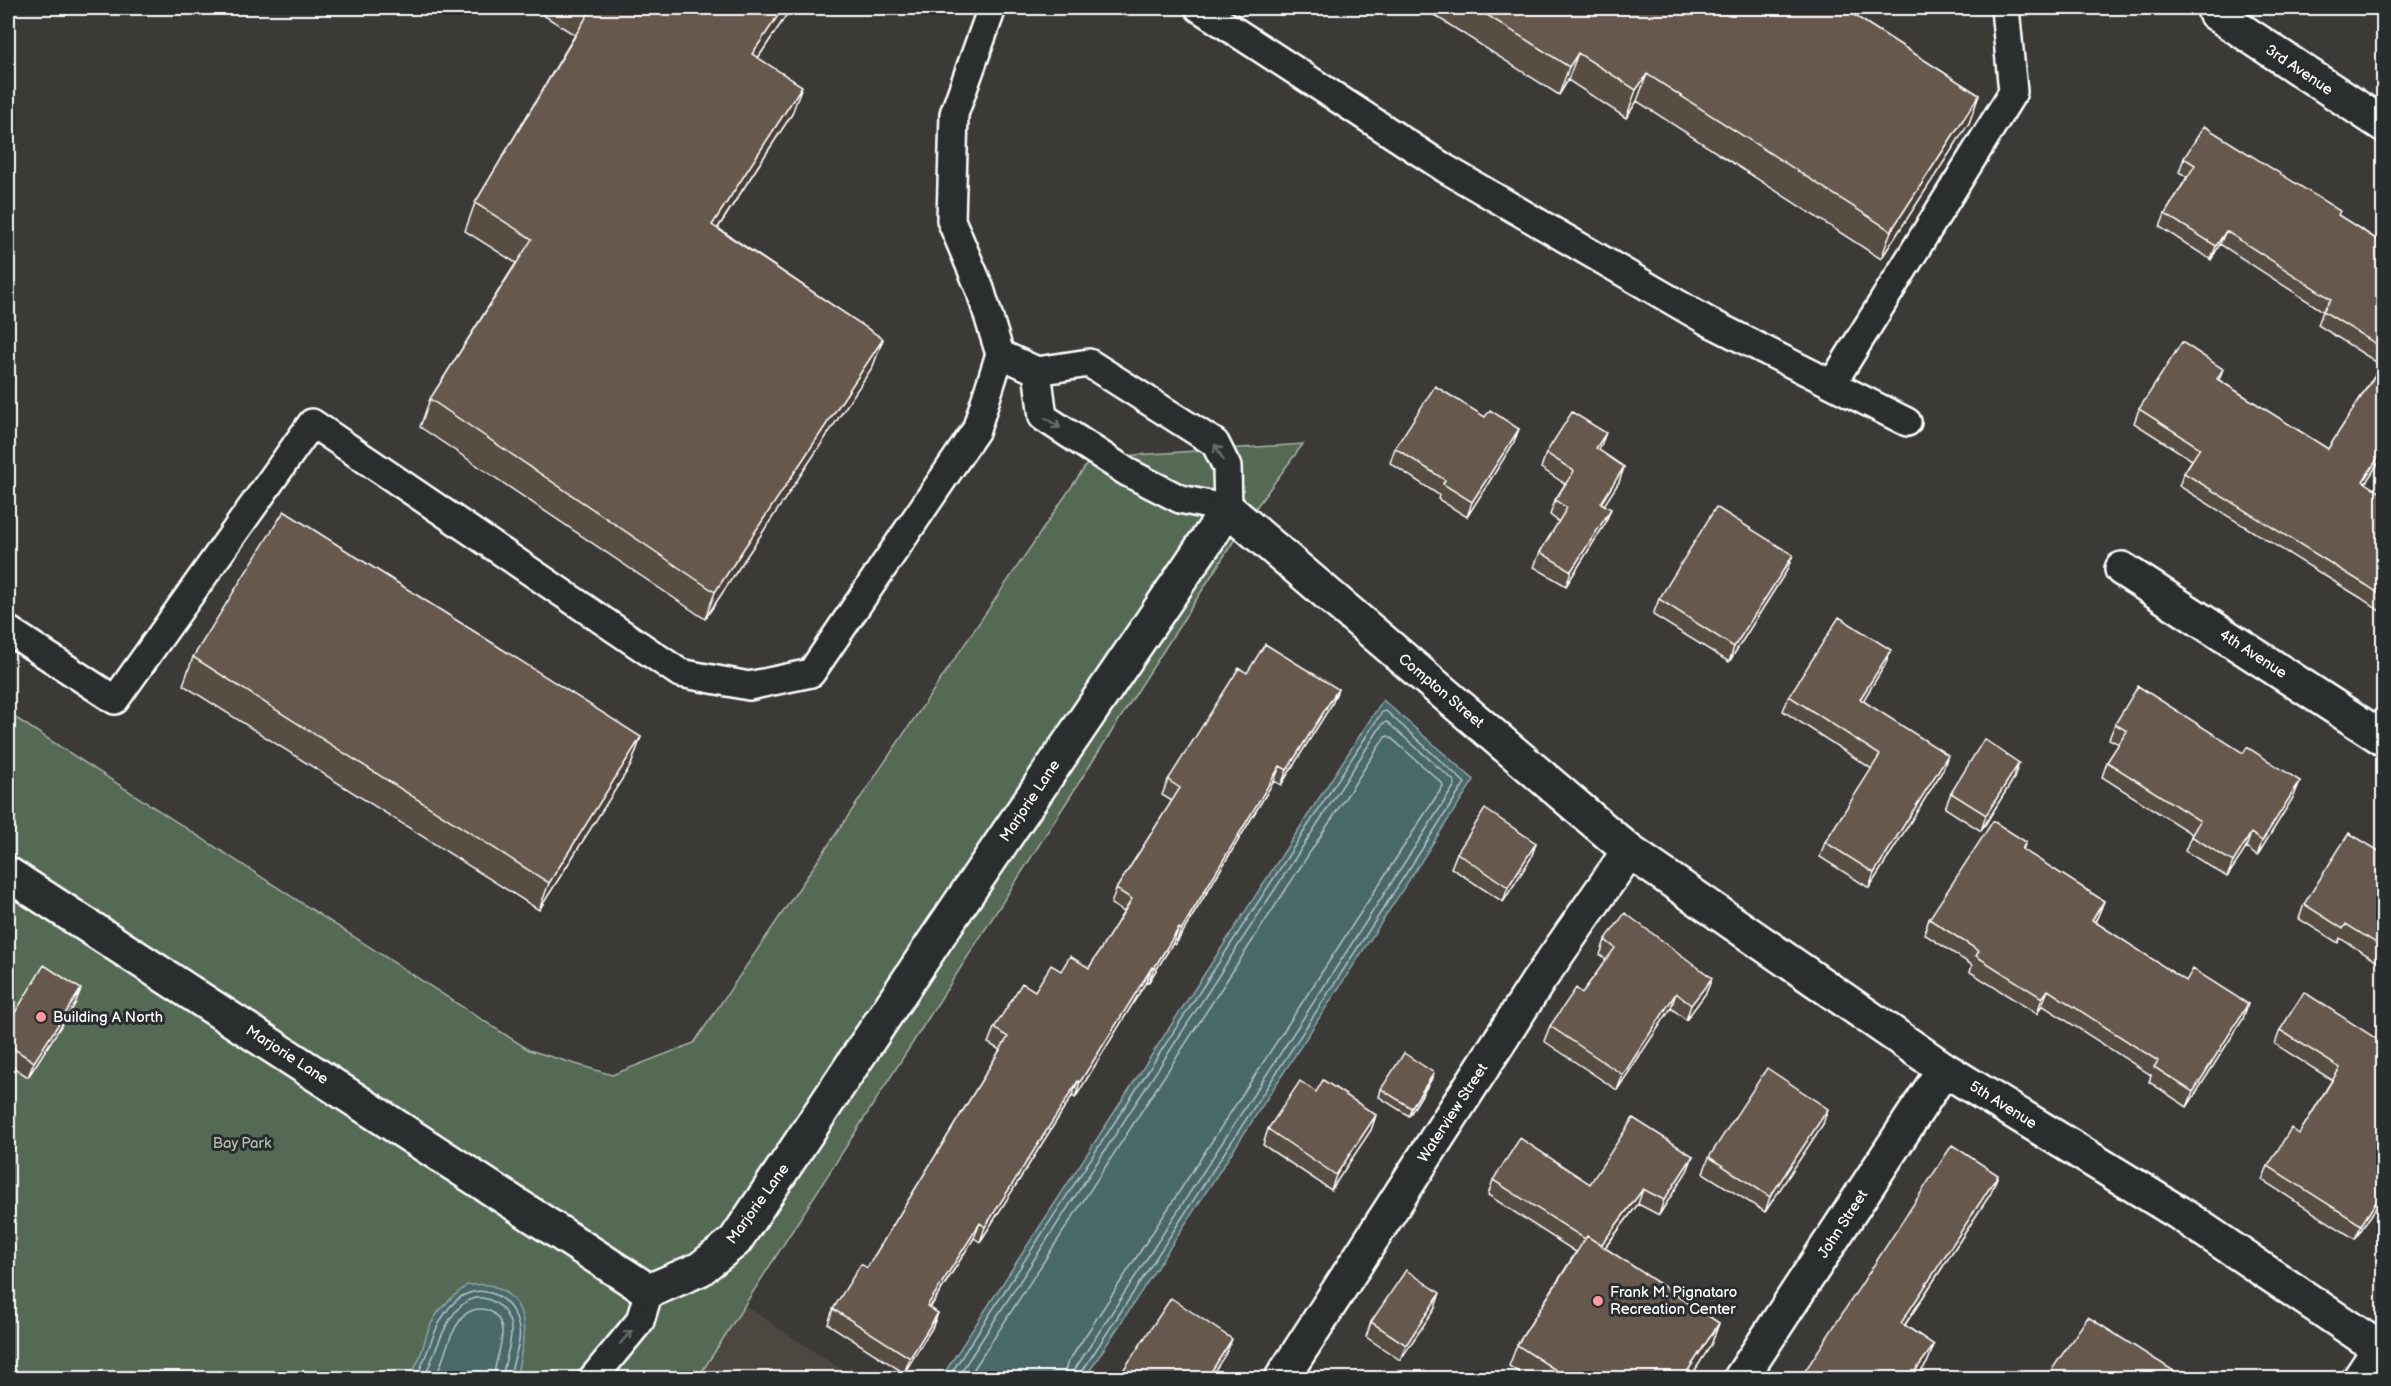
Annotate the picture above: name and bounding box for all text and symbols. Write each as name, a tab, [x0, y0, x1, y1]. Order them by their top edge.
street label: 3rd Avenue	[2262, 41, 2336, 100]
one-way arrow	[1044, 418, 1061, 430]
one-way arrow	[1213, 444, 1225, 461]
street label: 4th Avenue	[2216, 625, 2290, 683]
street label: Compton Street	[1394, 650, 1488, 733]
street label: Marjorie Lane	[996, 756, 1064, 846]
place label: Building A North	[53, 1008, 163, 1027]
marker: Building A North	[34, 1010, 48, 1024]
street label: Marjorie Lane	[242, 1021, 332, 1089]
street label: Waterview Street	[1414, 1060, 1492, 1166]
street label: 5th Avenue	[1966, 1077, 2040, 1133]
park label: Bay Park	[213, 1134, 272, 1153]
street label: Marjorie Lane	[722, 1160, 794, 1248]
street label: John Street	[1814, 1186, 1872, 1262]
place label: Frank M. Pignataro Recreation Center	[1610, 1283, 1737, 1319]
marker: Frank M. Pignataro Recreation Center	[1591, 1294, 1605, 1308]
one-way arrow	[619, 1330, 633, 1345]

